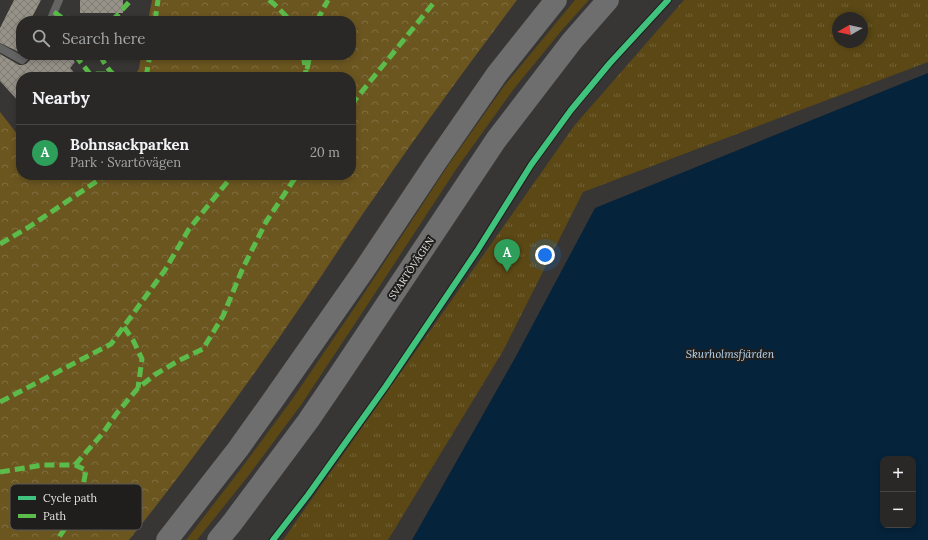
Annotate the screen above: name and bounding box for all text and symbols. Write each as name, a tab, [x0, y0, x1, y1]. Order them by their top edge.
north arrow	[832, 12, 868, 48]
search box	[16, 16, 356, 60]
icon: search	[30, 27, 52, 49]
text: Search here	[62, 29, 145, 48]
text: Nearby	[32, 87, 90, 109]
text: Bohnsackparken	[70, 135, 189, 154]
text: A	[41, 144, 49, 161]
text: 20 m	[310, 144, 340, 161]
text: Park · Svartövägen	[70, 154, 181, 171]
street label: SVARTÖVÄGEN	[386, 234, 437, 302]
pin: A	[494, 239, 520, 272]
your location	[535, 245, 555, 265]
water label: Skurholmsfjärden	[686, 347, 775, 361]
map controls	[880, 456, 916, 528]
button: +	[880, 456, 916, 492]
legend	[10, 484, 142, 530]
text: Cycle path	[43, 491, 98, 505]
button: −	[880, 492, 916, 528]
text: Path	[43, 509, 66, 523]

